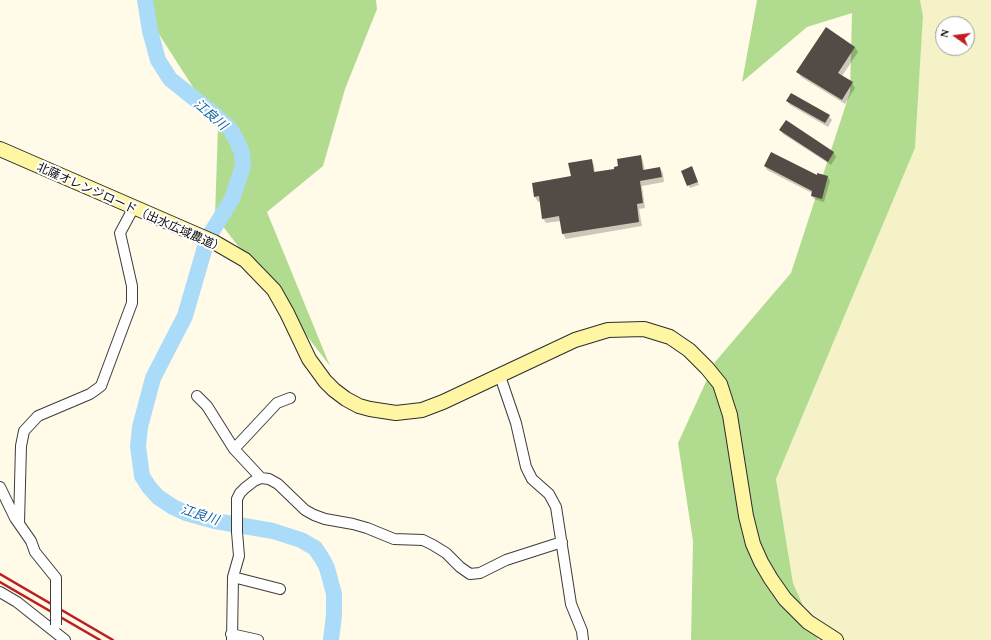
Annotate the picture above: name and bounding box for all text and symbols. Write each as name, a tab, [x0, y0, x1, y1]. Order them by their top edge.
north arrow	[935, 16, 975, 56]
text: N	[938, 28, 951, 39]
water label: 江良川	[191, 95, 231, 133]
street label: 北薩オレンジロード（出水広域農道）	[35, 159, 227, 255]
water label: 江良川	[179, 501, 221, 527]

